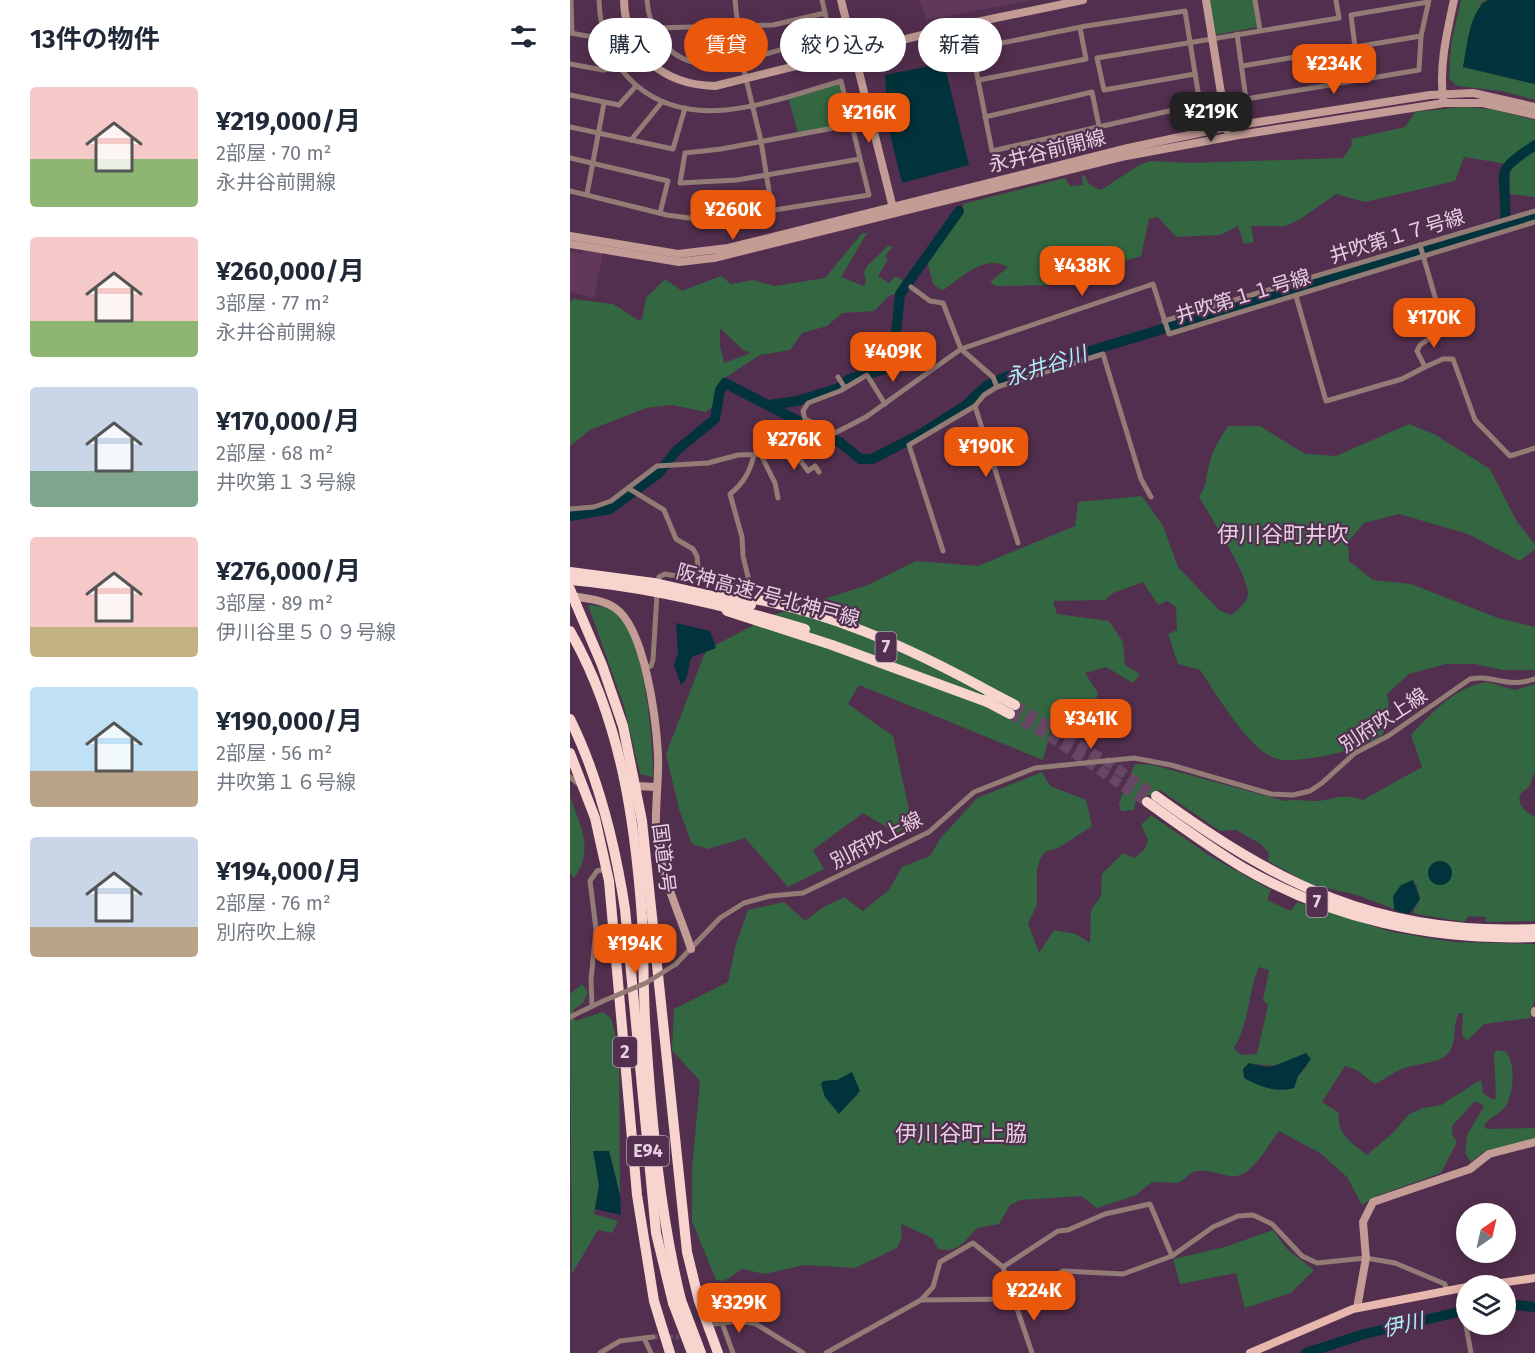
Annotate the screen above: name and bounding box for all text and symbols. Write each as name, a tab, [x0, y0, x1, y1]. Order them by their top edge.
chip: 購入	[588, 18, 672, 72]
chip: 賃貸	[684, 18, 768, 72]
chip: 絞り込み	[780, 18, 906, 72]
chip: 新着	[918, 18, 1002, 72]
icon: filters	[507, 20, 540, 53]
text: 13件の物件	[30, 24, 160, 55]
pin: ¥234K	[1292, 44, 1376, 95]
text: ¥234K	[1306, 51, 1362, 75]
pin: ¥219K	[1169, 92, 1253, 143]
pin: ¥216K	[827, 93, 911, 144]
text: ¥219K	[1184, 99, 1238, 123]
text: ¥216K	[842, 100, 896, 124]
text: ¥219,000/月	[216, 106, 361, 137]
icon: home	[78, 111, 150, 183]
street label: 永井谷前開線	[986, 125, 1108, 177]
text: 2部屋 · 70 m²	[216, 141, 331, 165]
text: 永井谷前開線	[216, 170, 336, 194]
pin: ¥260K	[691, 190, 775, 241]
text: ¥260K	[704, 197, 762, 221]
street label: 井吹第１７号線	[1327, 204, 1467, 268]
pin: ¥438K	[1040, 246, 1124, 297]
text: ¥438K	[1054, 253, 1110, 277]
text: ¥260,000/月	[216, 256, 365, 287]
icon: home	[78, 261, 150, 333]
street label: 井吹第１１号線	[1173, 264, 1313, 328]
text: 3部屋 · 77 m²	[216, 291, 329, 315]
pin: ¥170K	[1392, 298, 1476, 349]
text: ¥170K	[1407, 305, 1461, 329]
text: 永井谷前開線	[216, 320, 336, 344]
pin: ¥409K	[851, 332, 935, 383]
text: ¥409K	[864, 339, 922, 363]
water label: 永井谷川	[1002, 340, 1092, 391]
text: ¥170,000/月	[216, 406, 360, 437]
icon: home	[78, 411, 150, 483]
pin: ¥276K	[752, 420, 836, 471]
text: ¥276K	[767, 427, 821, 451]
pin: ¥190K	[944, 427, 1028, 478]
text: ¥190K	[958, 434, 1014, 458]
text: 2部屋 · 68 m²	[216, 441, 333, 465]
text: 井吹第１３号線	[216, 470, 356, 494]
district label: 伊川谷町井吹	[1217, 521, 1349, 548]
text: ¥276,000/月	[216, 556, 361, 587]
street label: 阪神高速7号北神戸線	[674, 559, 862, 631]
icon: home	[78, 561, 150, 633]
text: 3部屋 · 89 m²	[216, 591, 333, 615]
text: 伊川谷里５０９号線	[216, 620, 396, 644]
road number: 7	[876, 632, 896, 662]
street label: 別府吹上線	[1335, 683, 1431, 757]
pin: ¥341K	[1049, 699, 1133, 750]
text: ¥190,000/月	[216, 706, 363, 737]
text: ¥341K	[1064, 706, 1118, 730]
icon: home	[78, 711, 150, 783]
text: 2部屋 · 56 m²	[216, 741, 332, 765]
text: 井吹第１６号線	[216, 770, 356, 794]
street label: 別府吹上線	[826, 807, 926, 873]
street label: 国道2号	[648, 822, 680, 894]
text: ¥194,000/月	[216, 856, 362, 887]
icon: home	[78, 861, 150, 933]
road number: 7	[1306, 887, 1328, 917]
text: 2部屋 · 76 m²	[216, 891, 331, 915]
text: 別府吹上線	[216, 920, 316, 944]
pin: ¥194K	[593, 924, 677, 975]
text: ¥194K	[608, 931, 663, 955]
road number: 2	[613, 1037, 637, 1067]
district label: 伊川谷町上脇	[895, 1120, 1027, 1147]
road number: E94	[627, 1136, 669, 1166]
north arrow	[1456, 1203, 1516, 1263]
map controls	[1456, 1203, 1516, 1335]
pin: ¥224K	[992, 1271, 1076, 1322]
button: layers	[1456, 1275, 1516, 1335]
text: ¥224K	[1006, 1278, 1062, 1302]
pin: ¥329K	[697, 1283, 781, 1334]
text: ¥329K	[711, 1290, 767, 1314]
water label: 伊川	[1380, 1307, 1428, 1342]

